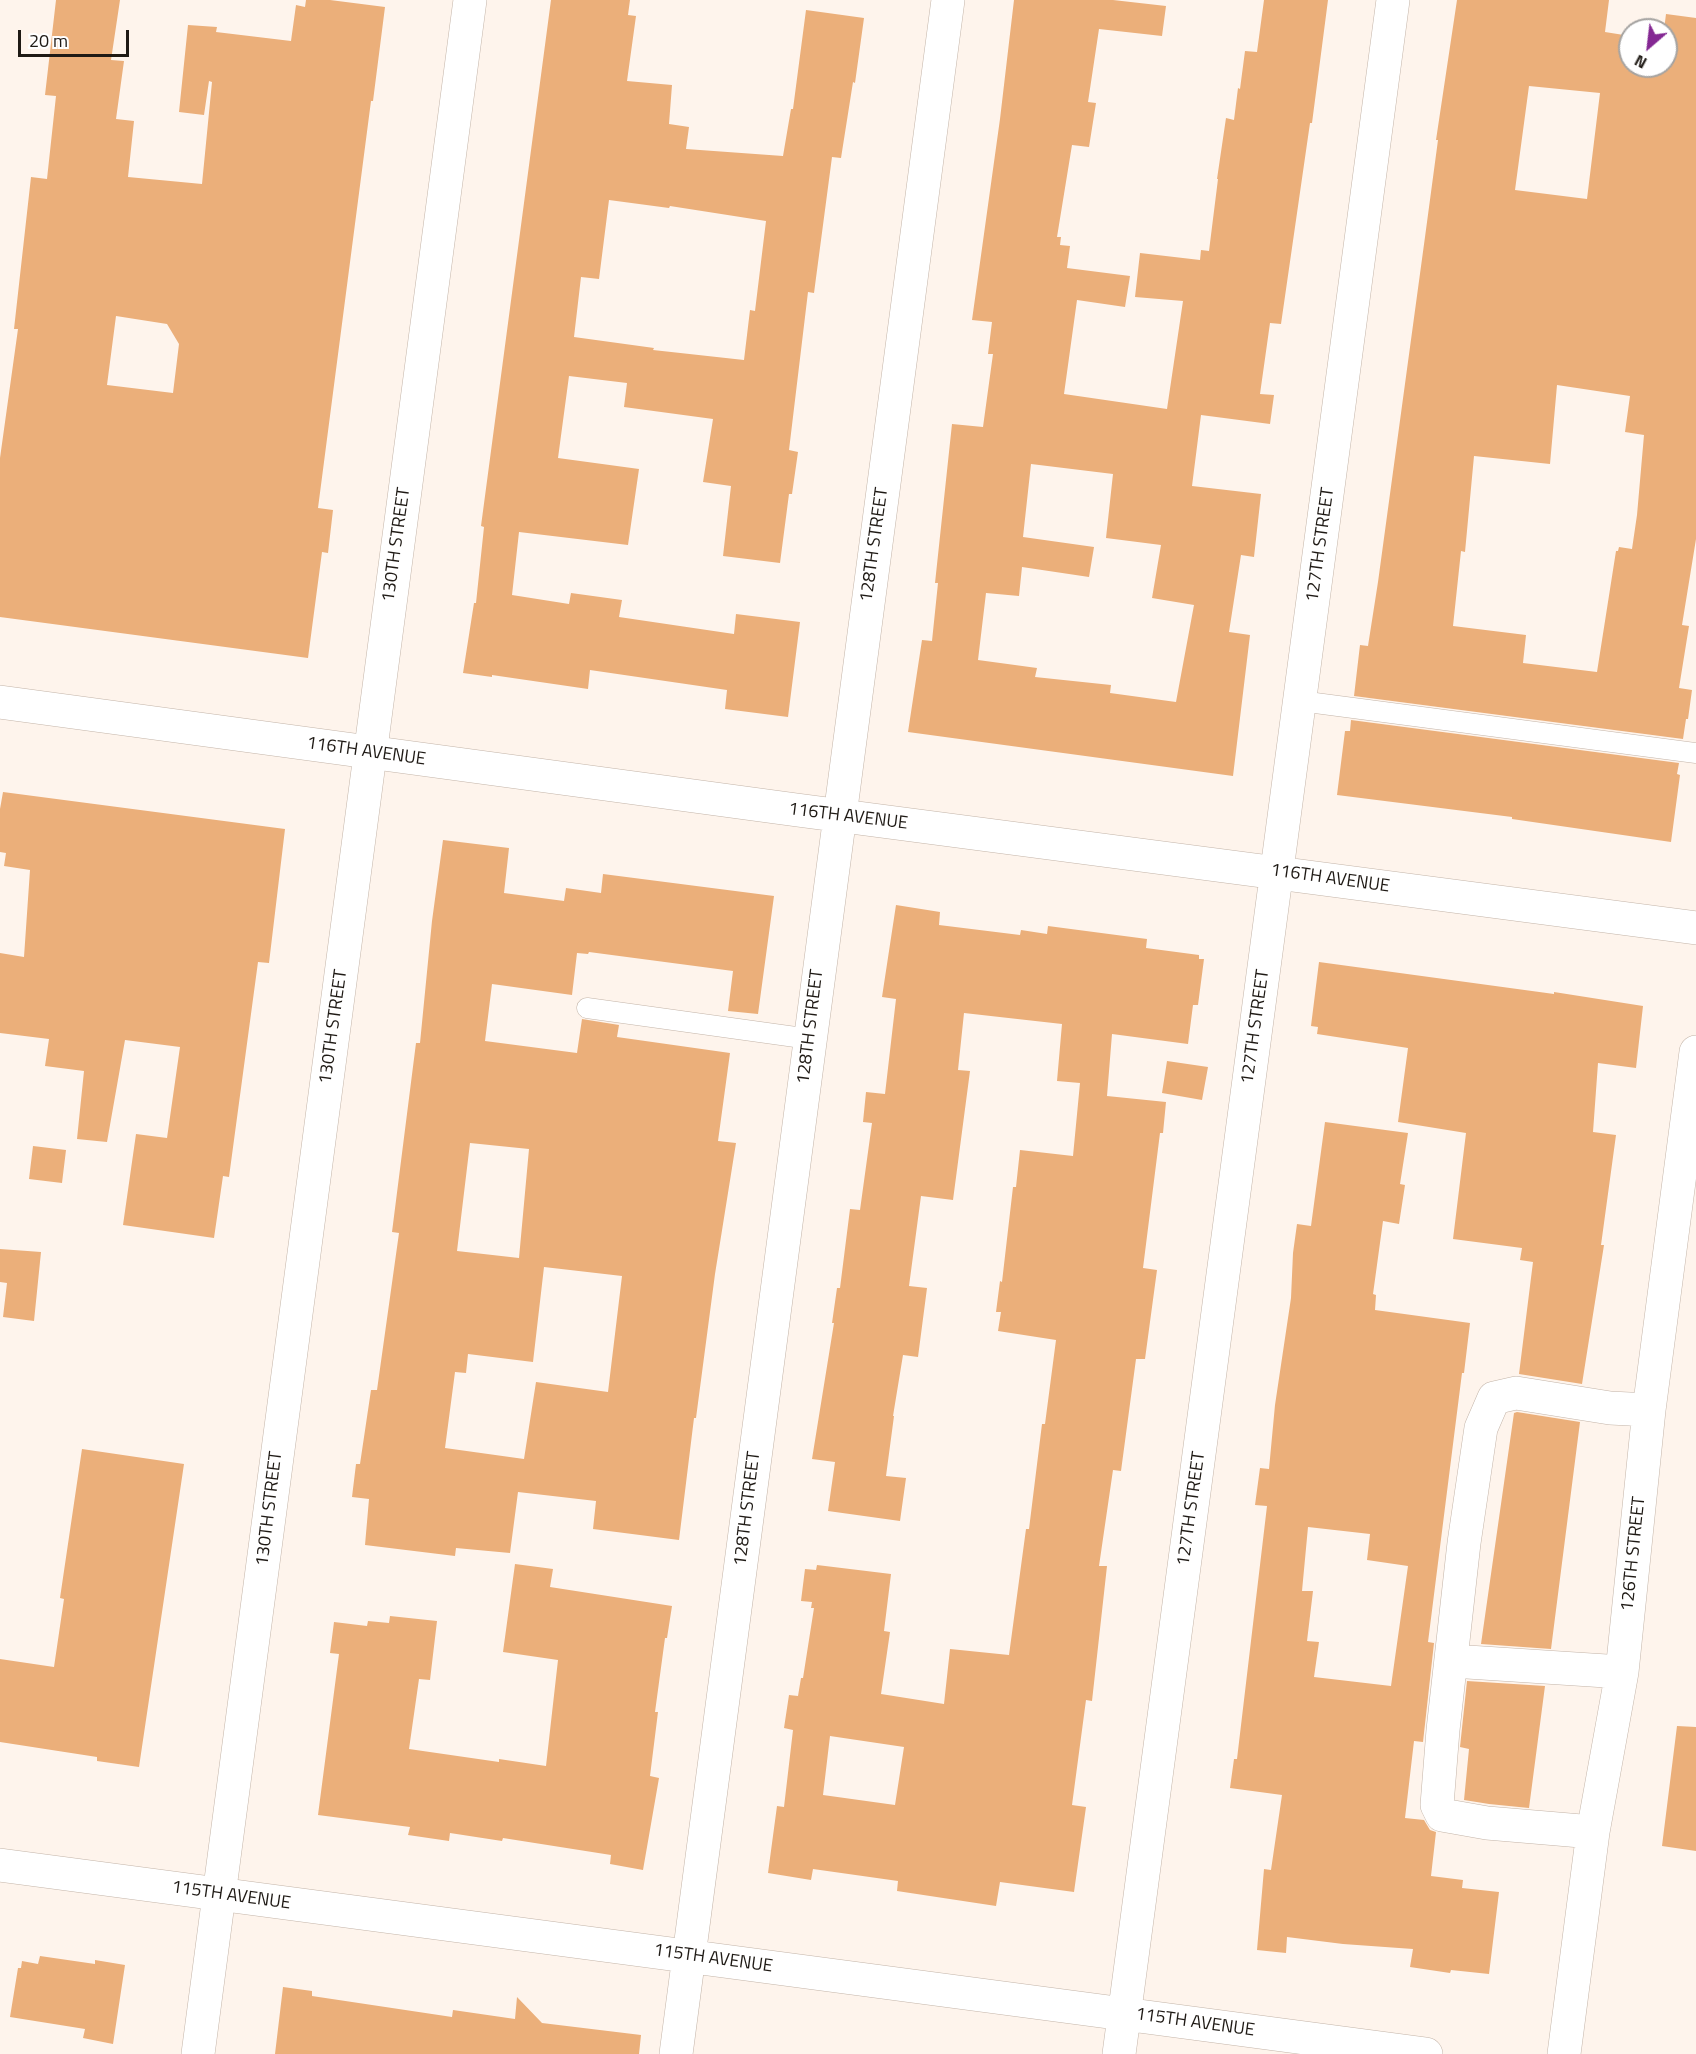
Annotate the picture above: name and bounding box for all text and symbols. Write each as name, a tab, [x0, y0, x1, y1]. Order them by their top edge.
scale bar	[21, 18, 132, 56]
north arrow	[1618, 18, 1678, 78]
text: 20 m	[29, 27, 68, 54]
text: N	[1630, 49, 1651, 75]
street label: 130TH STREET	[378, 486, 416, 604]
street label: 128TH STREET	[856, 486, 894, 604]
street label: 127TH STREET	[1302, 486, 1340, 604]
street label: 116TH AVENUE	[305, 733, 427, 771]
street label: 116TH AVENUE	[787, 799, 909, 835]
street label: 116TH AVENUE	[1269, 860, 1391, 898]
street label: 130TH STREET	[315, 968, 353, 1086]
street label: 128TH STREET	[793, 968, 829, 1086]
street label: 127TH STREET	[1237, 968, 1275, 1086]
street label: 130TH STREET	[252, 1450, 288, 1568]
street label: 128TH STREET	[730, 1450, 766, 1568]
street label: 127TH STREET	[1173, 1450, 1211, 1568]
street label: 126TH STREET	[1617, 1495, 1651, 1613]
street label: 115TH AVENUE	[170, 1877, 292, 1915]
street label: 115TH AVENUE	[652, 1940, 774, 1978]
street label: 115TH AVENUE	[1134, 2004, 1256, 2042]

